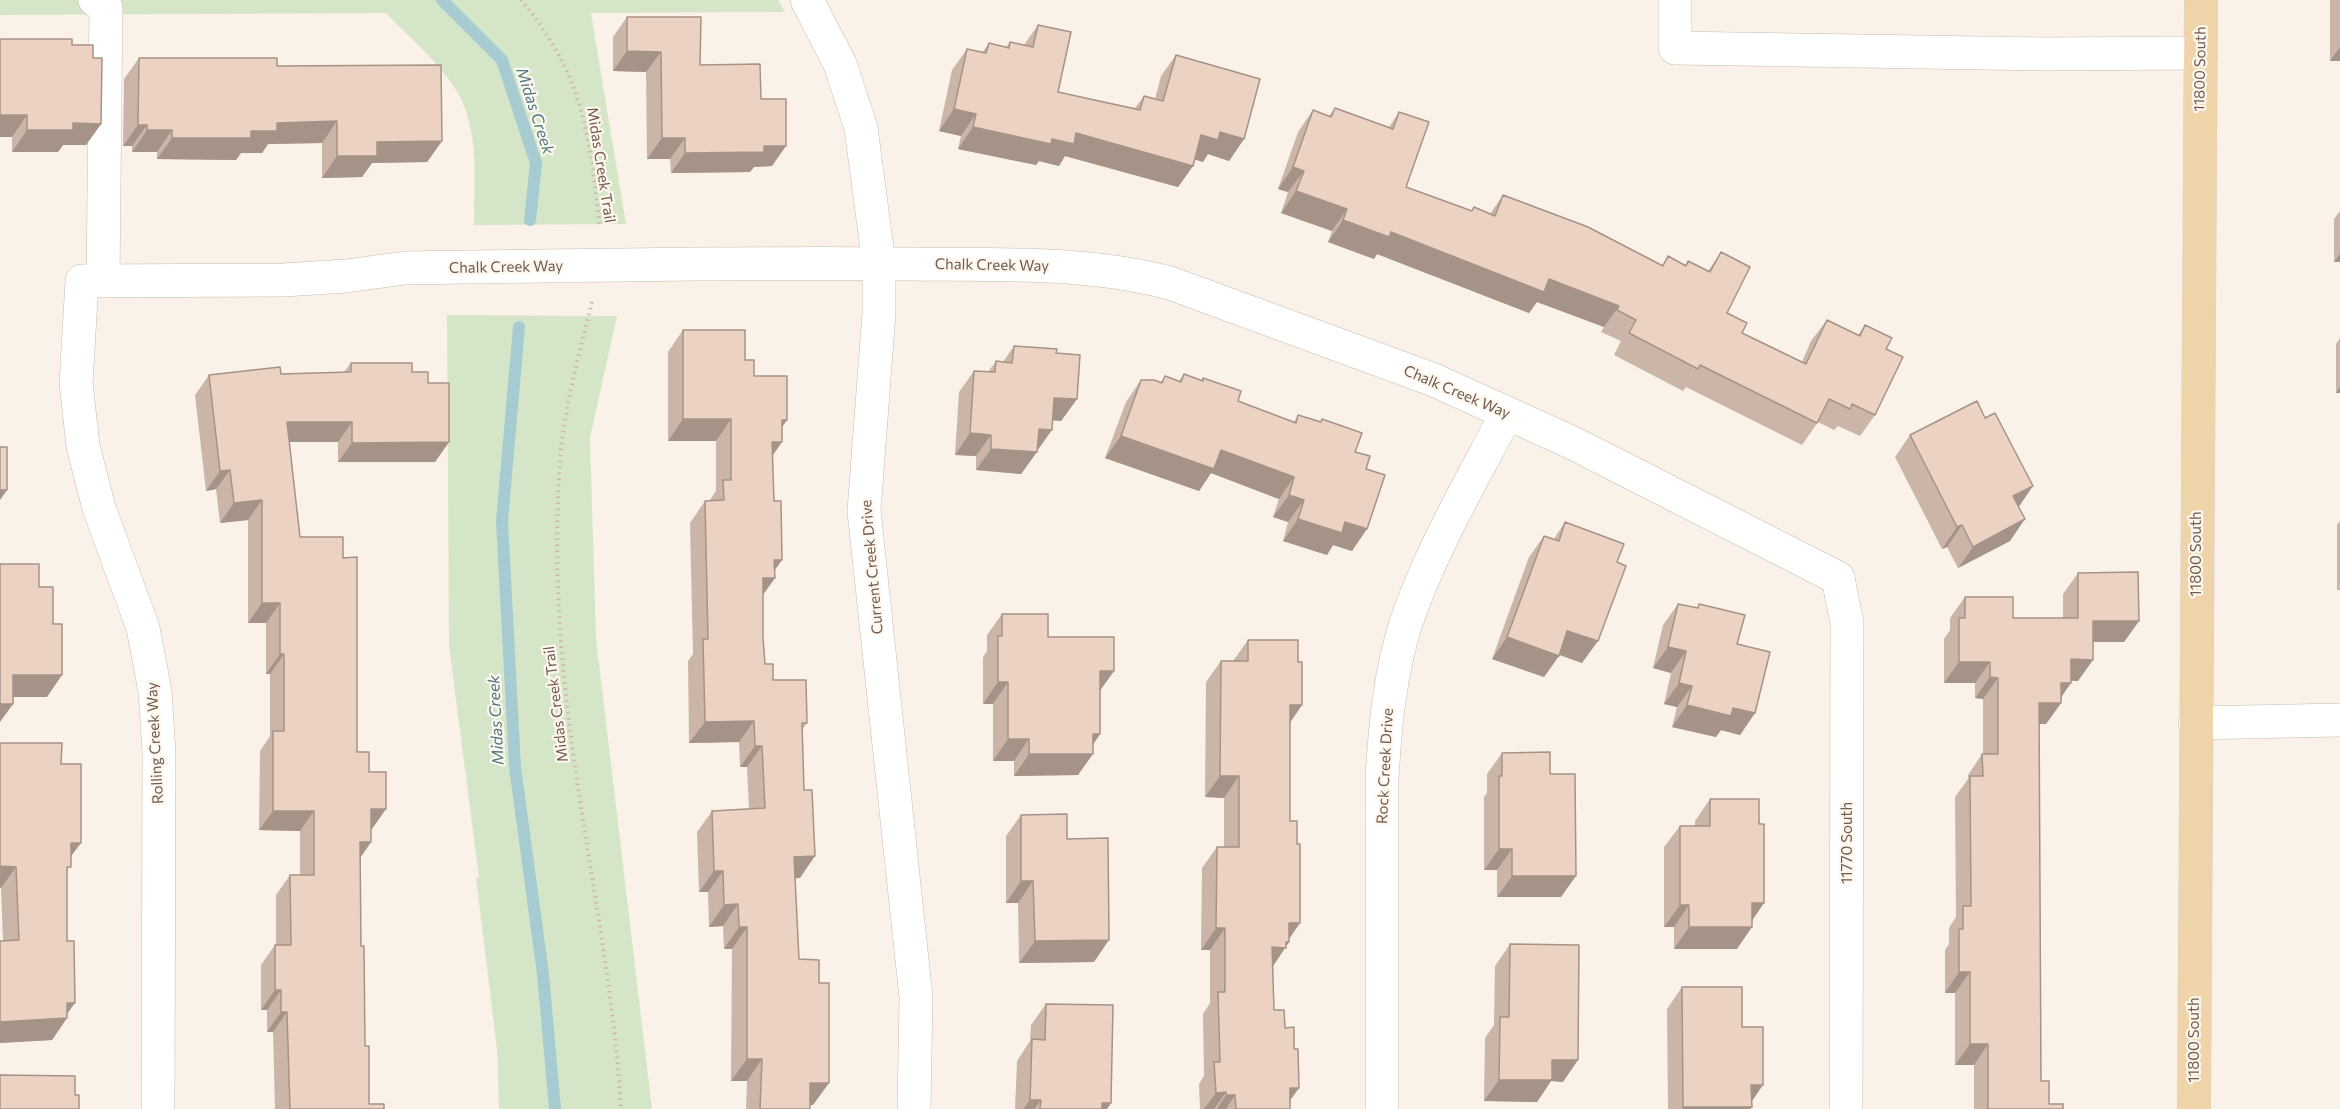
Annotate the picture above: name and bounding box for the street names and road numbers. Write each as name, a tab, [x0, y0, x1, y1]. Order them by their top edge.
street label: 11800 South	[2190, 26, 2210, 112]
street label: Midas Creek Trail	[583, 106, 619, 224]
street label: Chalk Creek Way	[935, 255, 1049, 275]
street label: Chalk Creek Way	[449, 257, 563, 277]
street label: Chalk Creek Way	[1401, 361, 1513, 423]
street label: Current Creek Drive	[857, 499, 887, 635]
street label: 11800 South	[2187, 511, 2205, 597]
street label: Midas Creek Trail	[540, 645, 572, 763]
street label: Rolling Creek Way	[143, 681, 167, 805]
street label: Rock Creek Drive	[1373, 708, 1397, 824]
street label: 11770 South	[1838, 802, 1856, 884]
street label: 11800 South	[2185, 997, 2203, 1083]

